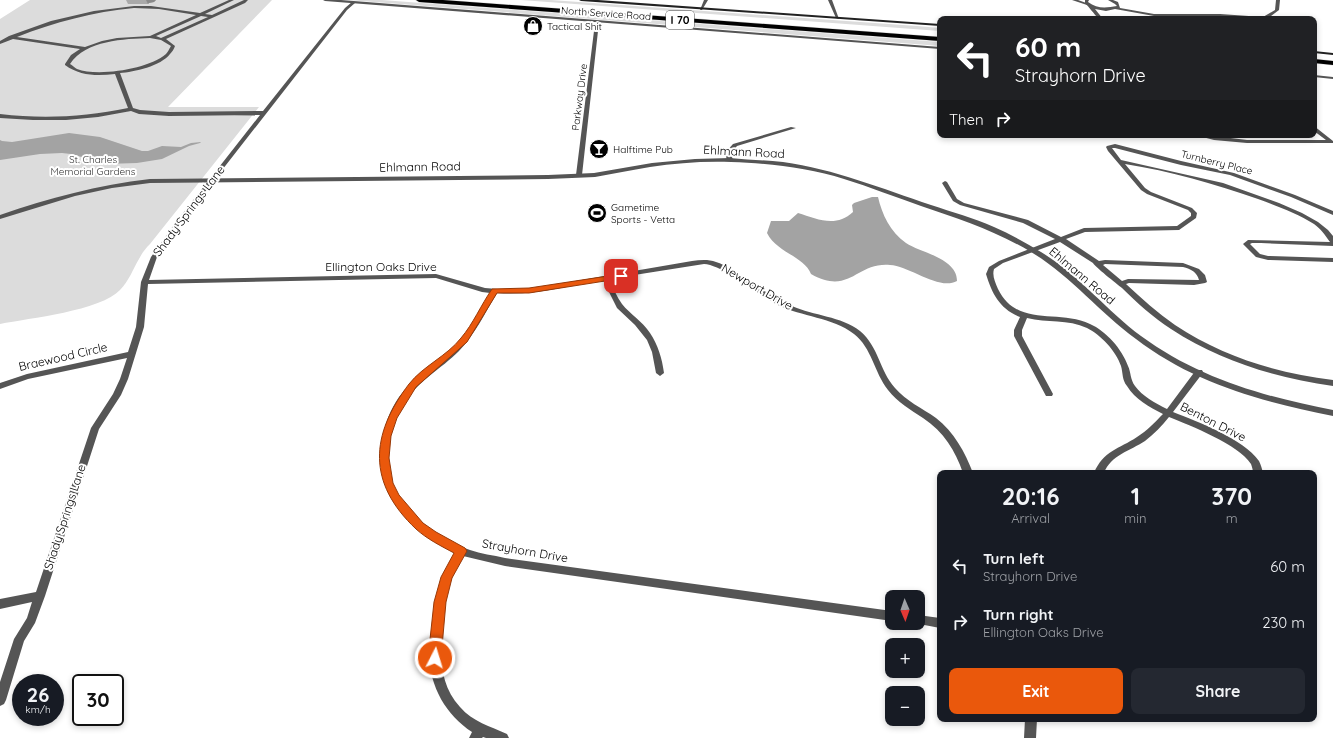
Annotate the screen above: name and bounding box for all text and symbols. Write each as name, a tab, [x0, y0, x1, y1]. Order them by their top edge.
street label: North Service Road	[560, 4, 652, 23]
road number: I 70	[666, 11, 694, 29]
shop icon: Tactical Shit	[522, 15, 544, 37]
place label: Tactical Shit	[547, 20, 603, 33]
text: 60 m	[1015, 29, 1081, 64]
icon: left	[949, 32, 1001, 84]
street label: Parkway Drive	[569, 63, 590, 131]
text: Strayhorn Drive	[1015, 64, 1146, 87]
icon: right	[992, 108, 1014, 130]
text: Then	[949, 110, 984, 129]
bar icon: Halftime Pub	[588, 138, 610, 160]
street label: Ehlmann Road	[703, 142, 785, 161]
place label: Halftime Pub	[613, 143, 673, 156]
street label: Turnberry Place	[1180, 147, 1254, 178]
park label: St. Charles Memorial Gardens	[50, 153, 136, 178]
street label: Ehlmann Road	[379, 158, 461, 175]
street label: Shady Springs Lane	[150, 162, 228, 259]
place label: Gametime Sports - Vetta	[611, 201, 675, 226]
sports icon: Gametime Sports - Vetta	[586, 202, 608, 224]
street label: Ehlmann Road	[1046, 244, 1118, 308]
street label: Ellington Oaks Drive	[325, 259, 437, 274]
pin	[604, 259, 638, 293]
street label: Newport Drive	[719, 260, 796, 313]
icon: arrive	[610, 265, 632, 287]
street label: Braewood Circle	[17, 339, 109, 374]
street label: Benton Drive	[1178, 399, 1249, 445]
street label: Shady Springs Lane	[40, 462, 89, 571]
text: 20:16	[1002, 481, 1059, 511]
text: 1	[1131, 481, 1140, 511]
text: 370	[1211, 481, 1252, 511]
text: Arrival	[1011, 510, 1050, 526]
text: min	[1124, 510, 1146, 526]
text: m	[1226, 510, 1238, 526]
street label: Strayhorn Drive	[481, 536, 570, 565]
text: Turn left	[983, 549, 1045, 568]
icon: left	[949, 555, 971, 577]
text: 60 m	[1270, 557, 1305, 576]
text: Strayhorn Drive	[983, 568, 1077, 584]
north arrow	[885, 590, 925, 630]
map controls	[885, 590, 925, 726]
text: Turn right	[983, 605, 1054, 624]
icon: right	[949, 611, 971, 633]
text: 230 m	[1262, 613, 1305, 632]
text: Ellington Oaks Drive	[983, 624, 1104, 640]
position arrow	[414, 637, 456, 679]
button: +	[885, 638, 925, 678]
button: Exit	[949, 668, 1123, 714]
button: Share	[1131, 668, 1305, 714]
speed limit sign: 30	[72, 674, 124, 726]
text: 26	[27, 682, 49, 707]
button: −	[885, 686, 925, 726]
text: km/h	[25, 703, 51, 716]

